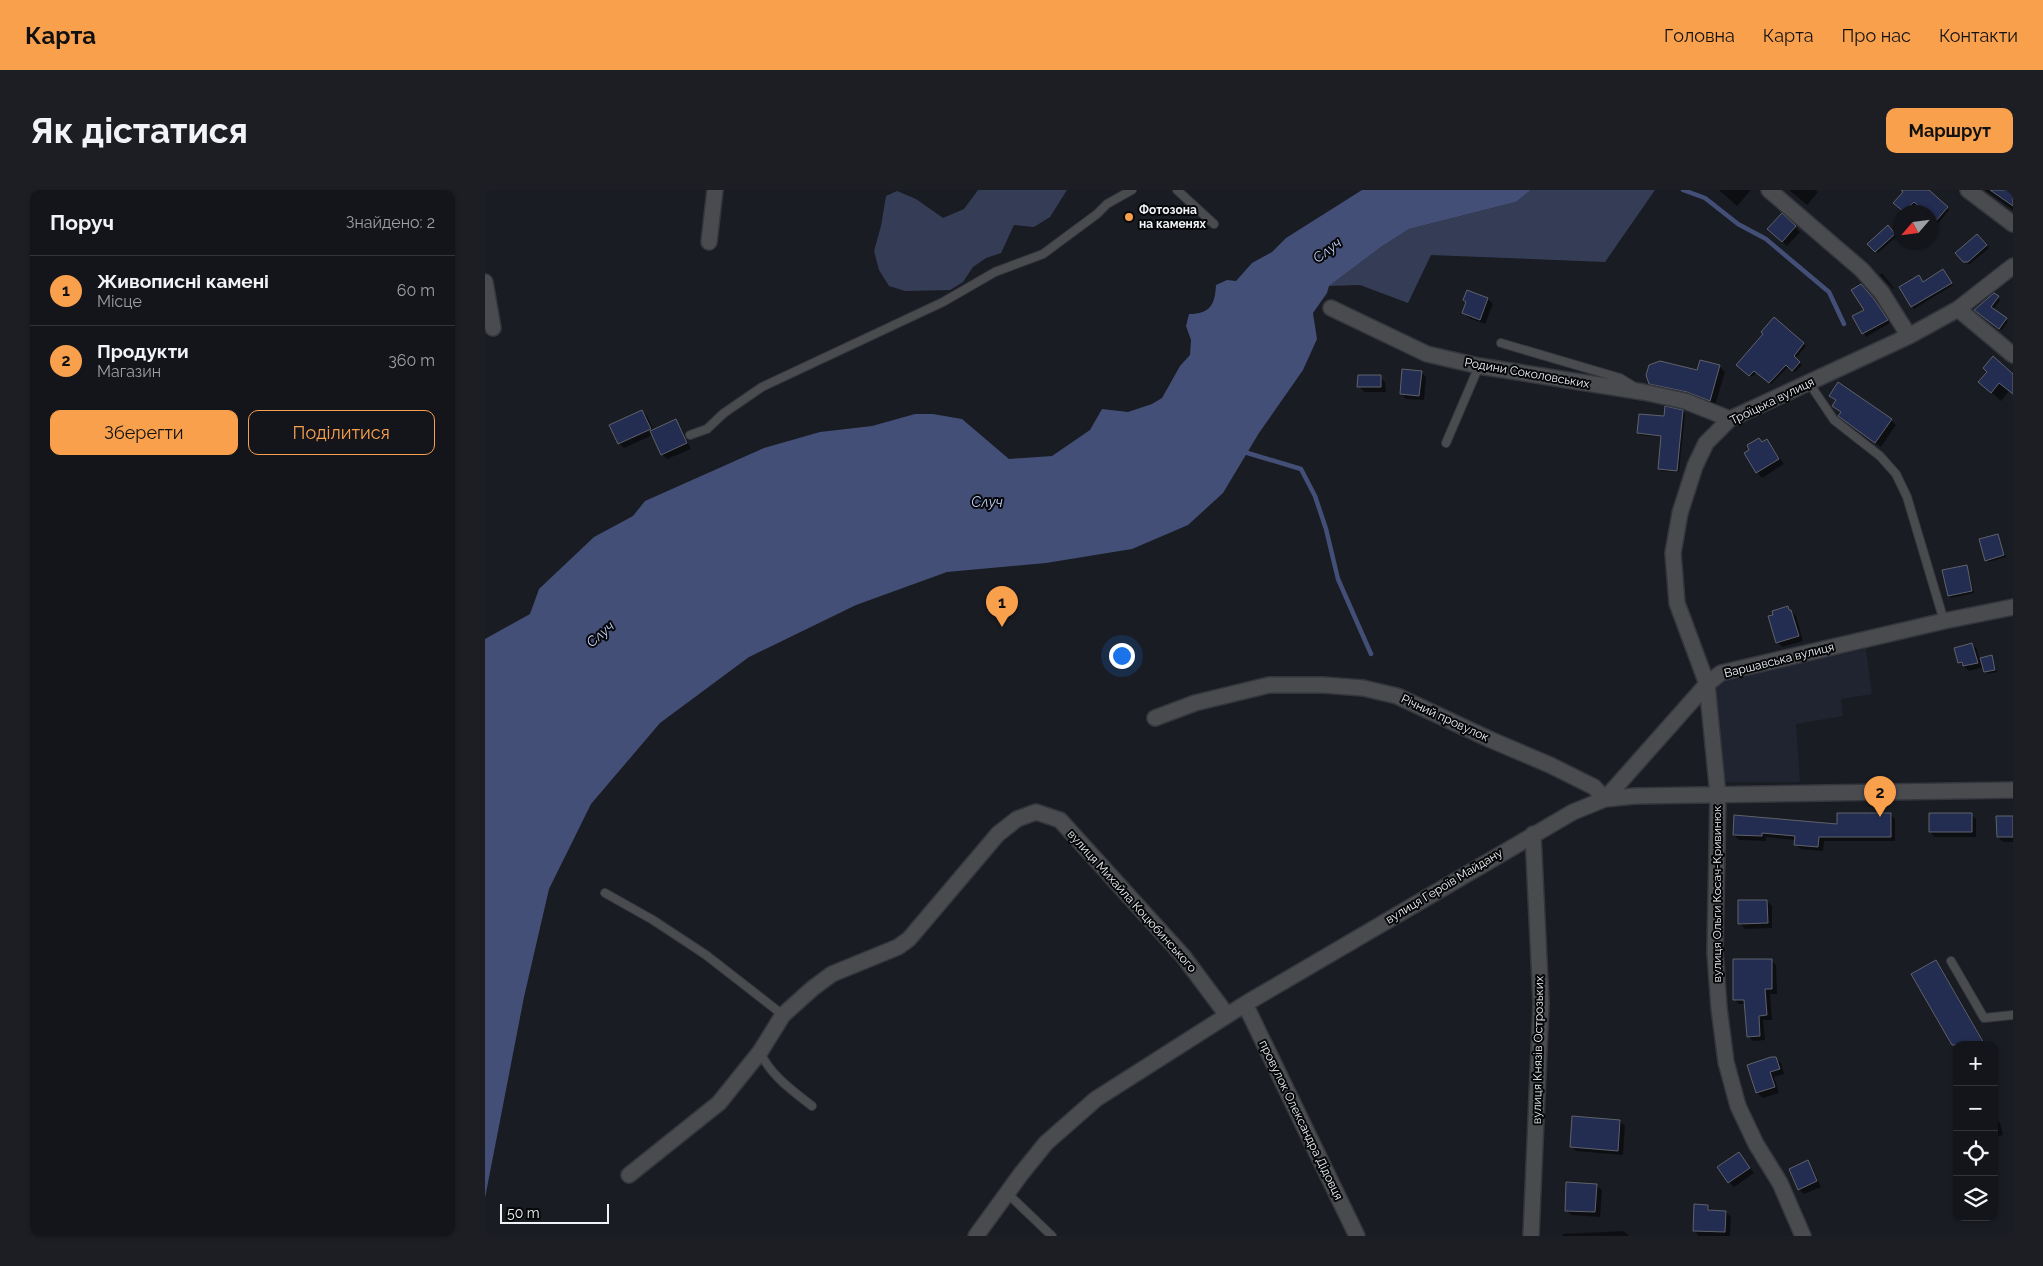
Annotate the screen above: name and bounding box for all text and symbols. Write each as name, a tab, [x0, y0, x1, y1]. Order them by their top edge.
text: Карта	[25, 21, 96, 50]
text: Головна	[1664, 25, 1735, 46]
text: Карта	[1763, 25, 1814, 46]
text: Про нас	[1842, 25, 1911, 46]
text: Контакти	[1939, 25, 2018, 46]
button: Маршрут	[1886, 108, 2013, 153]
text: Як дістатися	[30, 110, 248, 151]
place label: Фотозона на каменях	[1139, 203, 1207, 231]
north arrow	[1893, 205, 1938, 250]
text: Поруч	[50, 210, 114, 235]
marker: Фотозона на каменях	[1123, 211, 1135, 223]
text: Знайдено: 2	[346, 213, 435, 232]
water label: Случ	[1310, 234, 1344, 266]
text: Живописні камені	[97, 270, 269, 292]
text: 1	[62, 281, 70, 300]
text: 60 m	[397, 281, 435, 300]
text: Місце	[97, 292, 142, 311]
text: Продукти	[97, 340, 189, 362]
text: 2	[61, 351, 71, 370]
text: 360 m	[388, 351, 435, 370]
street label: Родини Соколовських	[1463, 355, 1591, 391]
text: Магазин	[97, 362, 161, 381]
street label: Троїцька вулиця	[1728, 375, 1816, 427]
button: Зберегти	[50, 410, 238, 455]
button: Поділитися	[248, 410, 435, 455]
water label: Случ	[971, 494, 1003, 510]
pin: 1	[986, 586, 1018, 627]
water label: Случ	[583, 618, 617, 650]
street label: Варшавська вулиця	[1723, 640, 1835, 680]
your location	[1109, 643, 1135, 669]
street label: Річний провулок	[1399, 692, 1491, 744]
pin: 2	[1864, 776, 1896, 817]
street label: вулиця Ольги Косач-Кривинюк	[1710, 806, 1724, 982]
street label: вулиця Михайла Коцюбинського	[1064, 827, 1200, 975]
street label: вулиця Героїв Майдану	[1383, 845, 1505, 927]
street label: вулиця Князів Острозьких	[1530, 976, 1546, 1124]
street label: провулок Олександра Дідовця	[1256, 1038, 1346, 1202]
map controls	[1953, 1041, 1998, 1221]
button: +	[1953, 1041, 1998, 1086]
button: −	[1953, 1086, 1998, 1131]
button: locate	[1953, 1131, 1998, 1176]
button: layers	[1953, 1176, 1998, 1221]
scale bar	[500, 1201, 609, 1224]
text: 50 m	[507, 1205, 540, 1221]

